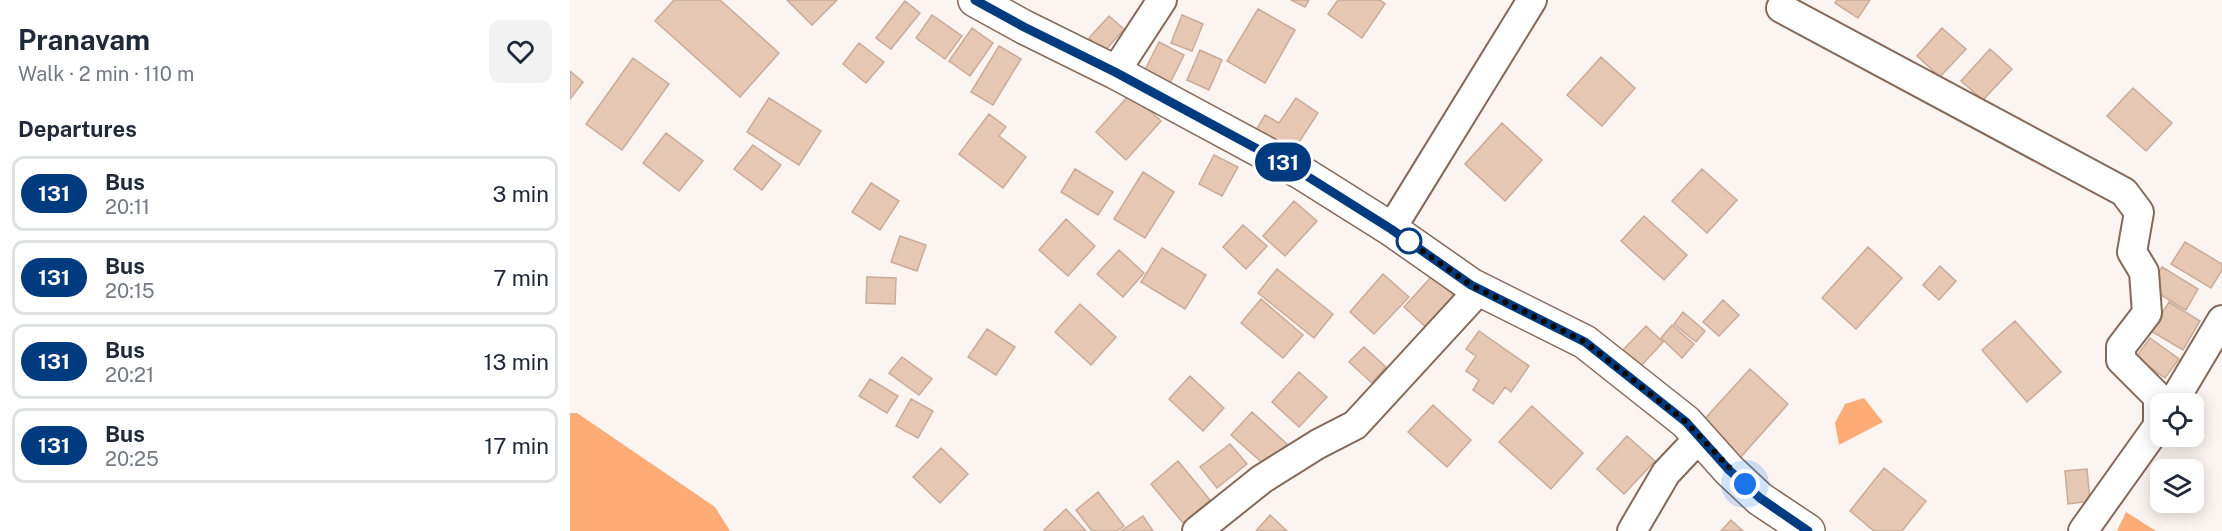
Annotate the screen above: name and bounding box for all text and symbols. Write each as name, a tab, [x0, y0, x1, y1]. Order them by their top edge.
button: heart	[489, 20, 552, 83]
text: Pranavam	[18, 23, 150, 56]
text: Walk · 2 min · 110 m	[18, 62, 194, 86]
text: Departures	[18, 116, 137, 142]
line badge: 131	[1248, 142, 1318, 182]
text: 131	[1267, 150, 1299, 175]
text: Bus	[105, 169, 145, 195]
text: 131	[38, 181, 70, 206]
text: 3 min	[492, 181, 549, 207]
text: 20:11	[105, 195, 150, 219]
unlabelled marker	[1396, 228, 1422, 254]
text: Bus	[105, 253, 145, 279]
text: 131	[38, 265, 70, 290]
text: 7 min	[493, 265, 549, 291]
text: 20:15	[105, 279, 155, 303]
text: Bus	[105, 337, 145, 363]
text: 131	[38, 349, 70, 374]
text: 13 min	[484, 349, 549, 375]
text: 20:21	[105, 363, 154, 387]
map controls	[2150, 393, 2204, 513]
button: locate	[2150, 393, 2204, 447]
text: Bus	[105, 421, 145, 447]
text: 131	[38, 433, 70, 458]
text: 17 min	[484, 433, 549, 459]
text: 20:25	[105, 447, 159, 471]
button: layers	[2150, 459, 2204, 513]
your location	[1730, 469, 1760, 499]

